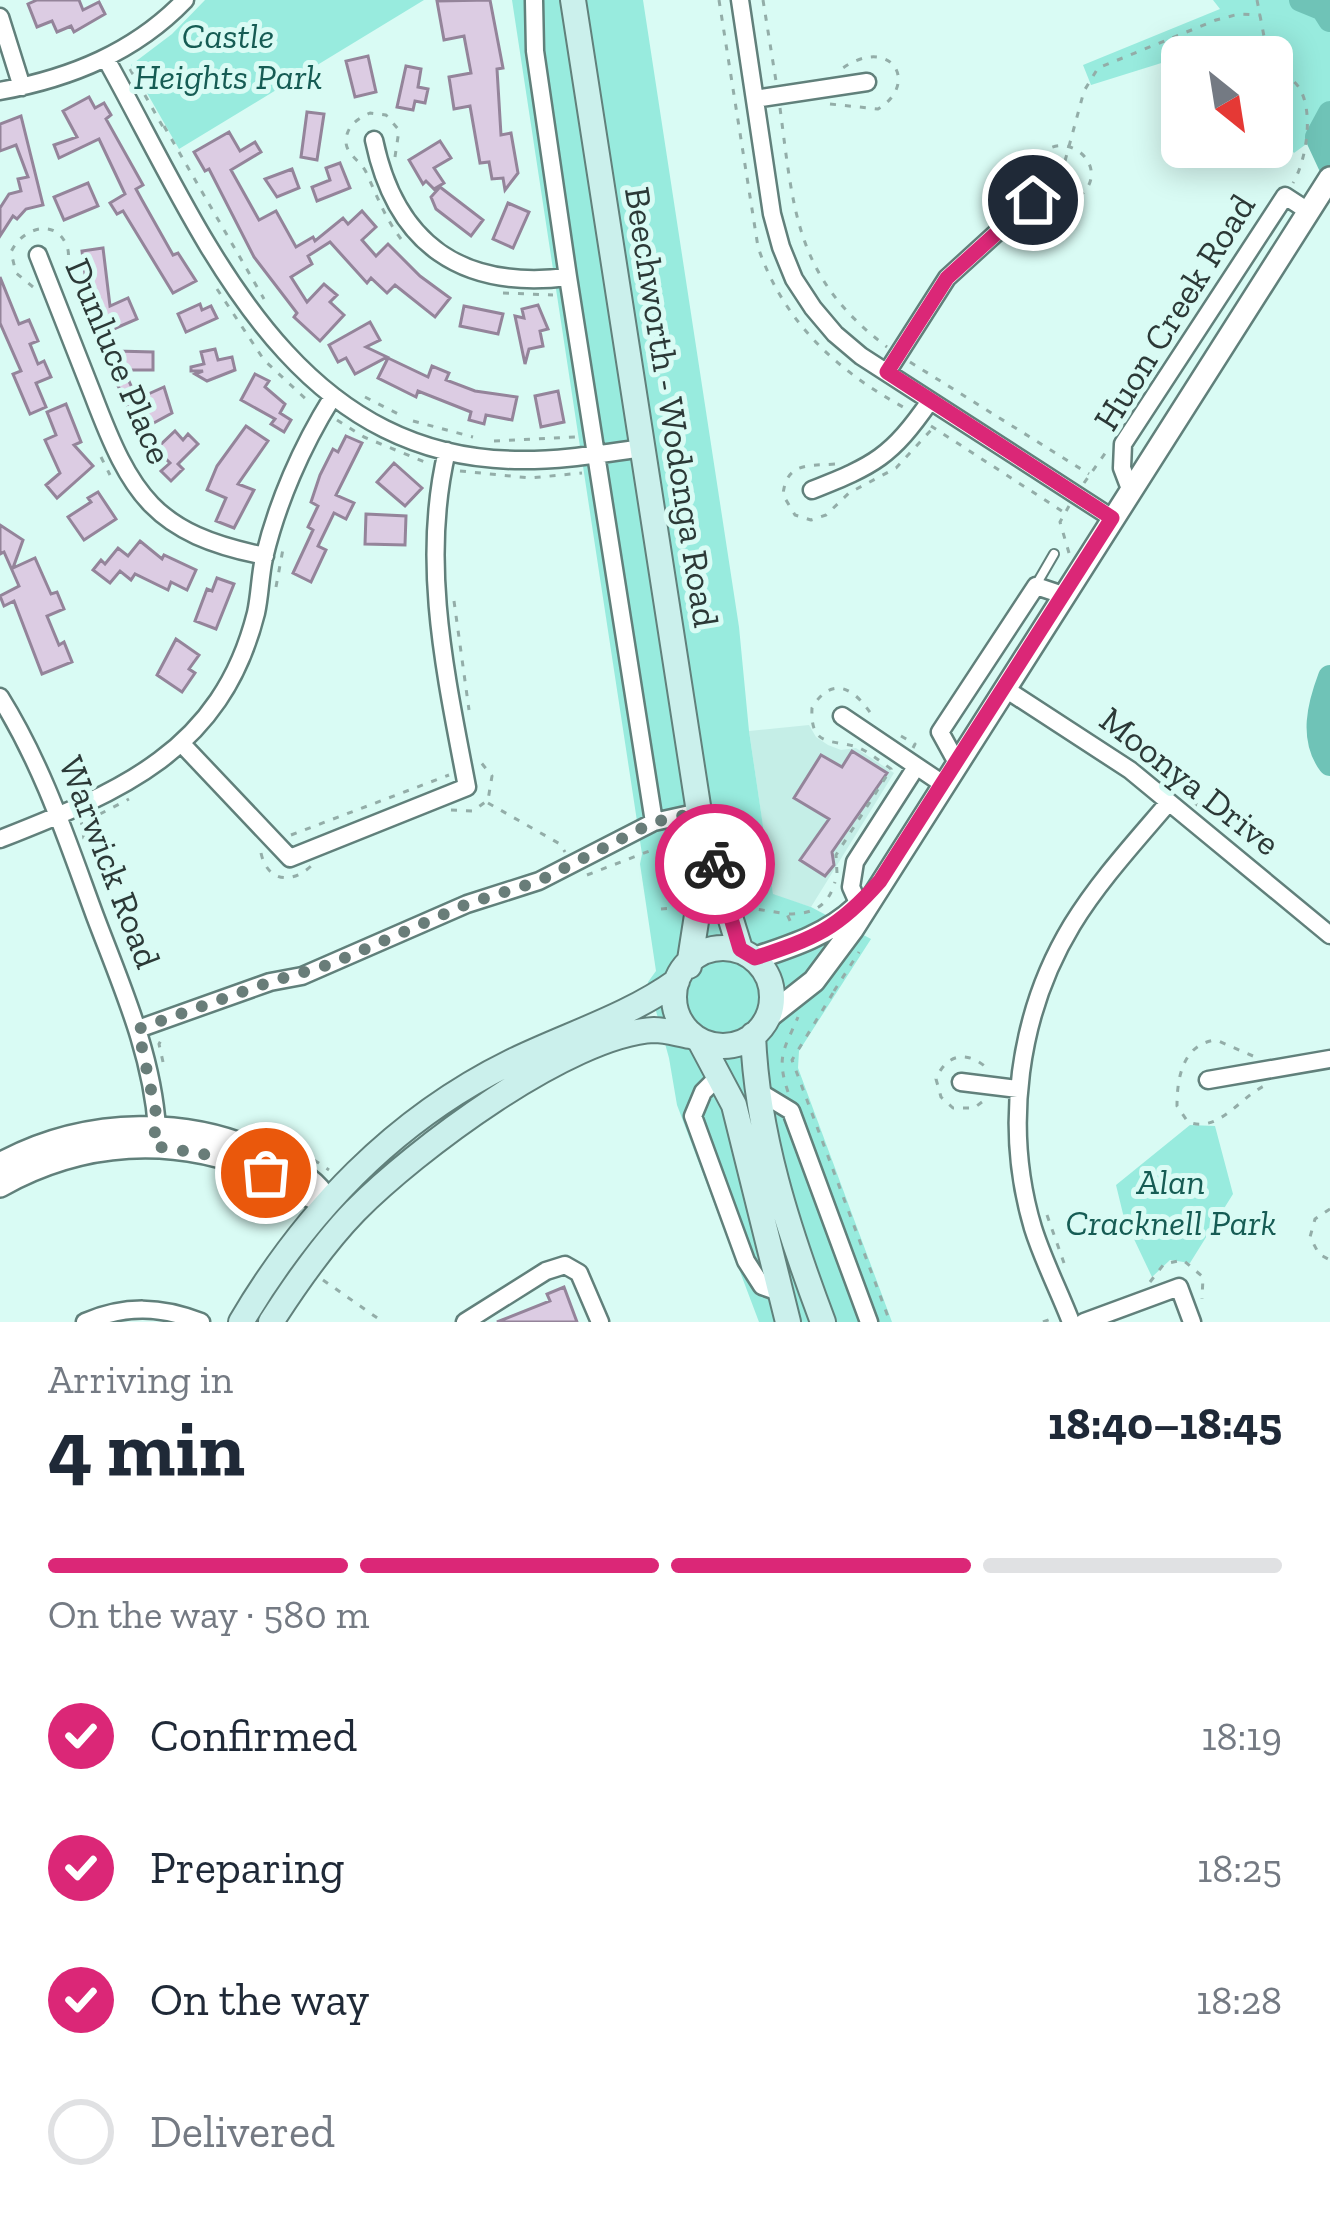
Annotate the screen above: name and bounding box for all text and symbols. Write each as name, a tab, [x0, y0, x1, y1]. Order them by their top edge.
park label: Castle Heights Park	[134, 14, 322, 98]
north arrow	[1161, 36, 1293, 168]
map controls	[1161, 36, 1293, 168]
pin	[982, 149, 1084, 251]
icon: home	[1000, 167, 1066, 233]
street label: Beechworth - Wodonga Road	[616, 184, 728, 630]
street label: Huon Creek Road	[1084, 186, 1264, 438]
street label: Dunluce Place	[56, 252, 182, 470]
street label: Moonya Drive	[1092, 697, 1288, 865]
street label: Warwick Road	[50, 750, 170, 974]
courier	[655, 804, 775, 924]
icon: bike	[682, 831, 748, 897]
pin	[215, 1122, 317, 1224]
icon: bag	[233, 1140, 299, 1206]
park label: Alan Cracknell Park	[1066, 1160, 1276, 1244]
text: Arriving in	[48, 1356, 233, 1403]
text: 18:40–18:45	[1048, 1397, 1282, 1451]
text: 4 min	[48, 1401, 245, 1495]
text: On the way · 580 m	[48, 1591, 369, 1638]
icon: check	[48, 1703, 114, 1769]
text: Confirmed	[150, 1709, 357, 1763]
text: 18:19	[1202, 1713, 1282, 1760]
icon: check	[48, 1835, 114, 1901]
text: Preparing	[150, 1841, 344, 1895]
text: 18:25	[1197, 1845, 1282, 1892]
icon: check	[48, 1967, 114, 2033]
text: On the way	[150, 1973, 369, 2027]
text: 18:28	[1196, 1977, 1282, 2024]
text: Delivered	[150, 2105, 335, 2159]

